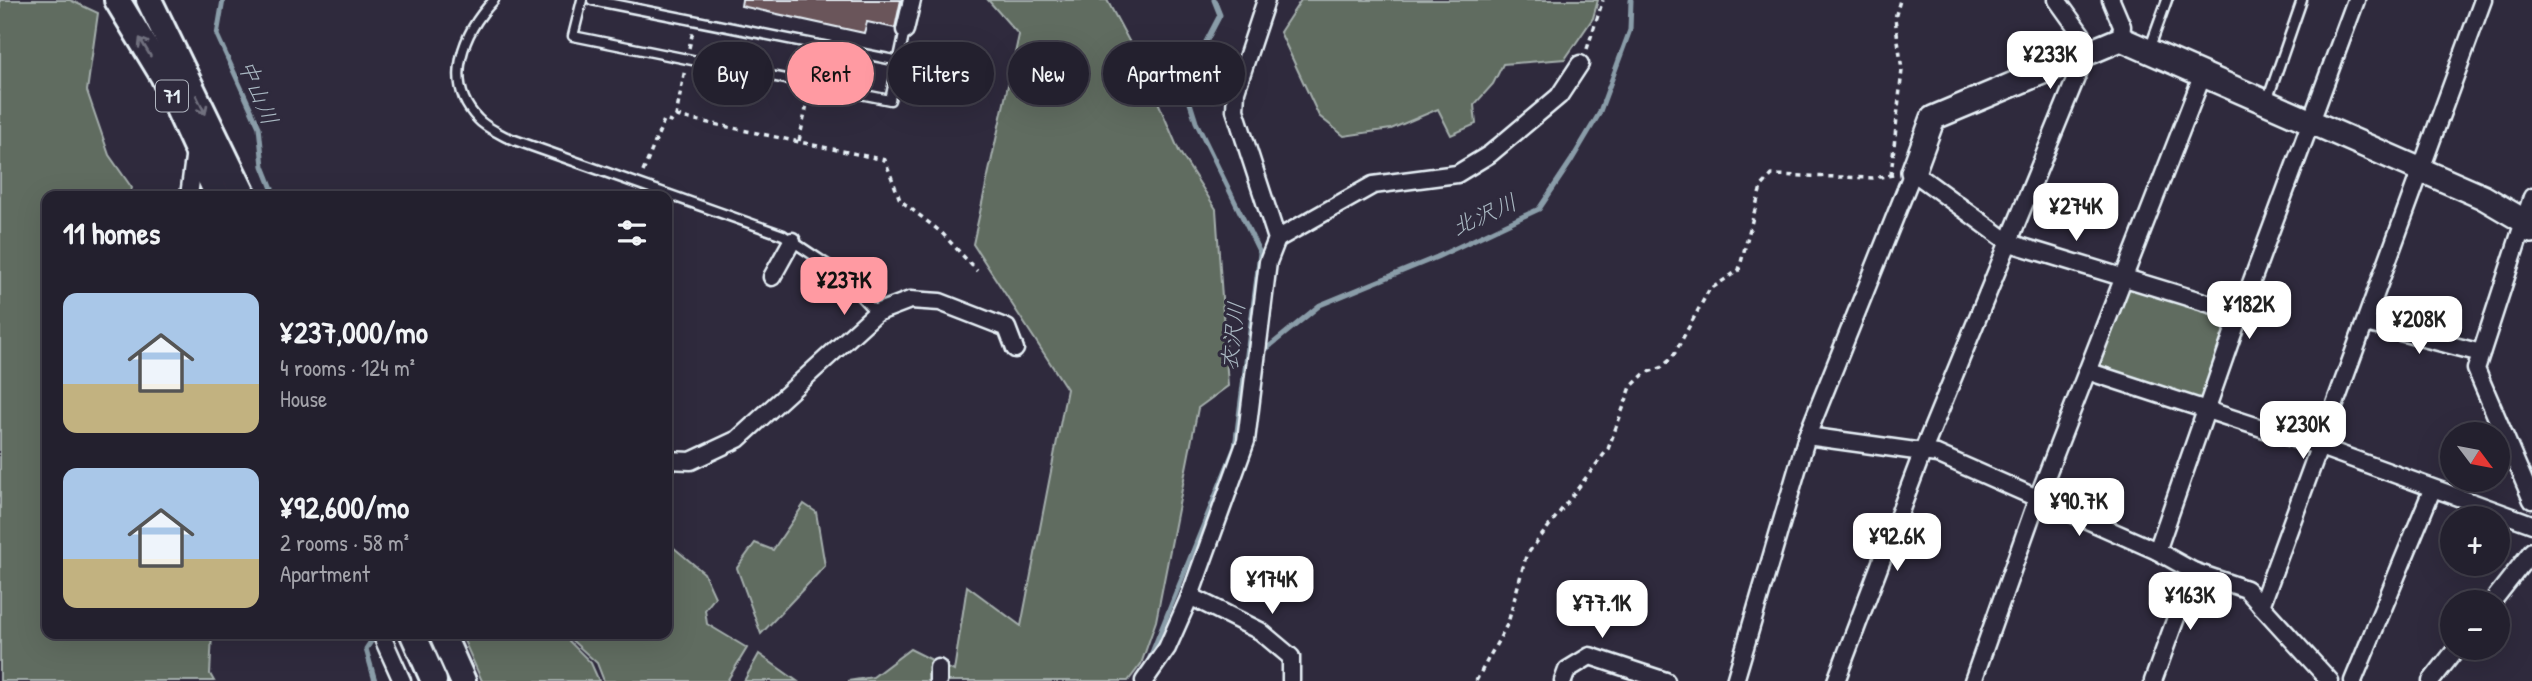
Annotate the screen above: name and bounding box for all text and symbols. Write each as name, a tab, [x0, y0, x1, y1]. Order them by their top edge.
pin: ¥233K	[2001, 32, 2099, 91]
one-way arrow	[138, 37, 152, 57]
text: ¥233K	[2023, 38, 2077, 69]
chip: Buy	[693, 42, 773, 105]
chip: Rent	[787, 42, 874, 105]
chip: Filters	[888, 42, 994, 105]
chip: New	[1008, 42, 1089, 105]
chip: Apartment	[1103, 42, 1245, 105]
water label: 中山川	[232, 54, 286, 130]
road number: 71	[156, 80, 188, 111]
one-way arrow	[195, 94, 209, 115]
pin: ¥274K	[2027, 184, 2125, 243]
water label: 北沢川	[1446, 186, 1522, 242]
text: ¥274K	[2049, 190, 2103, 221]
text: 11 homes	[63, 213, 160, 253]
icon: filters	[613, 214, 651, 252]
pin: ¥237K	[795, 258, 893, 317]
text: ¥237K	[816, 264, 872, 295]
pin: ¥182K	[2200, 282, 2298, 341]
text: ¥182K	[2223, 288, 2275, 319]
pin: ¥208K	[2370, 296, 2468, 356]
water label: 衣沢川	[1212, 300, 1252, 372]
text: ¥208K	[2392, 303, 2446, 334]
text: ¥237,000/mo	[280, 312, 428, 352]
icon: home	[119, 321, 203, 405]
text: 4 rooms · 124 m²	[280, 352, 415, 383]
text: House	[280, 383, 327, 414]
pin: ¥230K	[2254, 402, 2352, 461]
text: ¥230K	[2276, 408, 2330, 439]
north arrow	[2440, 422, 2510, 492]
map controls	[2440, 422, 2510, 660]
pin: ¥90.7K	[2022, 478, 2136, 538]
text: ¥90.7K	[2050, 485, 2108, 516]
text: ¥92,600/mo	[280, 487, 409, 527]
icon: home	[119, 496, 203, 580]
button: +	[2440, 506, 2510, 576]
pin: ¥92.6K	[1840, 514, 1954, 573]
text: ¥92.6K	[1869, 520, 1925, 551]
text: 2 rooms · 58 m²	[280, 527, 409, 558]
pin: ¥174K	[1223, 556, 1321, 616]
text: Apartment	[280, 558, 370, 589]
text: ¥174K	[1246, 563, 1298, 594]
pin: ¥163K	[2141, 572, 2239, 632]
text: ¥163K	[2165, 579, 2215, 610]
pin: ¥77.1K	[1545, 580, 1659, 640]
text: ¥77.1K	[1573, 587, 1631, 618]
button: −	[2440, 590, 2510, 660]

